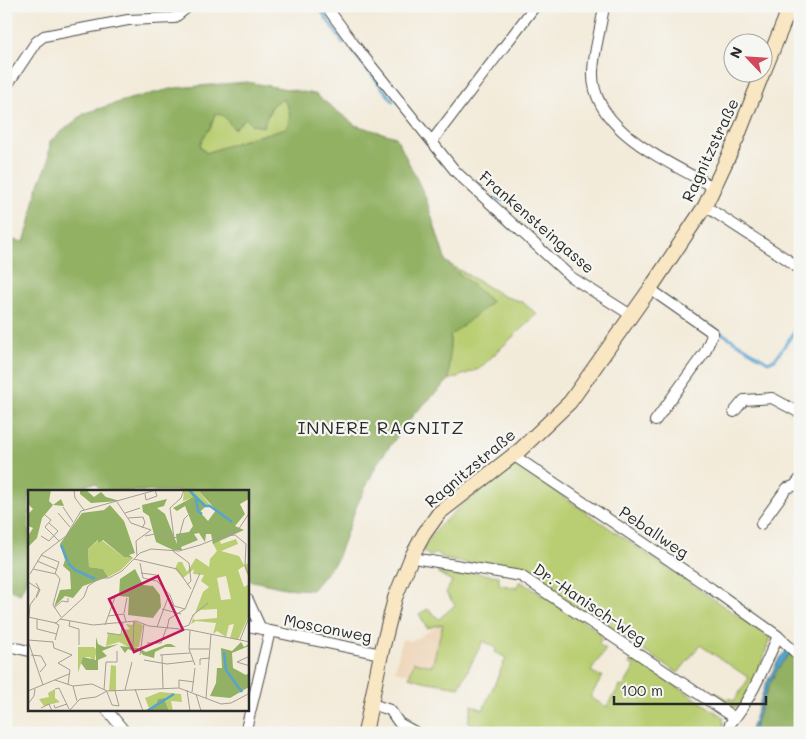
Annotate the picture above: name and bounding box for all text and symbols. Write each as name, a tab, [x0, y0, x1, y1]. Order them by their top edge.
north arrow	[724, 32, 774, 82]
text: N	[725, 43, 747, 61]
street label: Ragnitzstraße	[676, 95, 743, 205]
street label: Frankensteingasse	[475, 166, 599, 278]
district label: INNERE RAGNITZ	[297, 415, 465, 439]
street label: Ragnitzstraße	[420, 424, 519, 512]
inset map	[28, 490, 249, 712]
street label: Peballweg	[615, 501, 693, 563]
street label: Dr.-Hanisch-Weg	[530, 558, 651, 649]
street label: Mosconweg	[282, 609, 374, 646]
scale bar	[614, 674, 766, 706]
text: 100 m	[621, 680, 663, 700]

